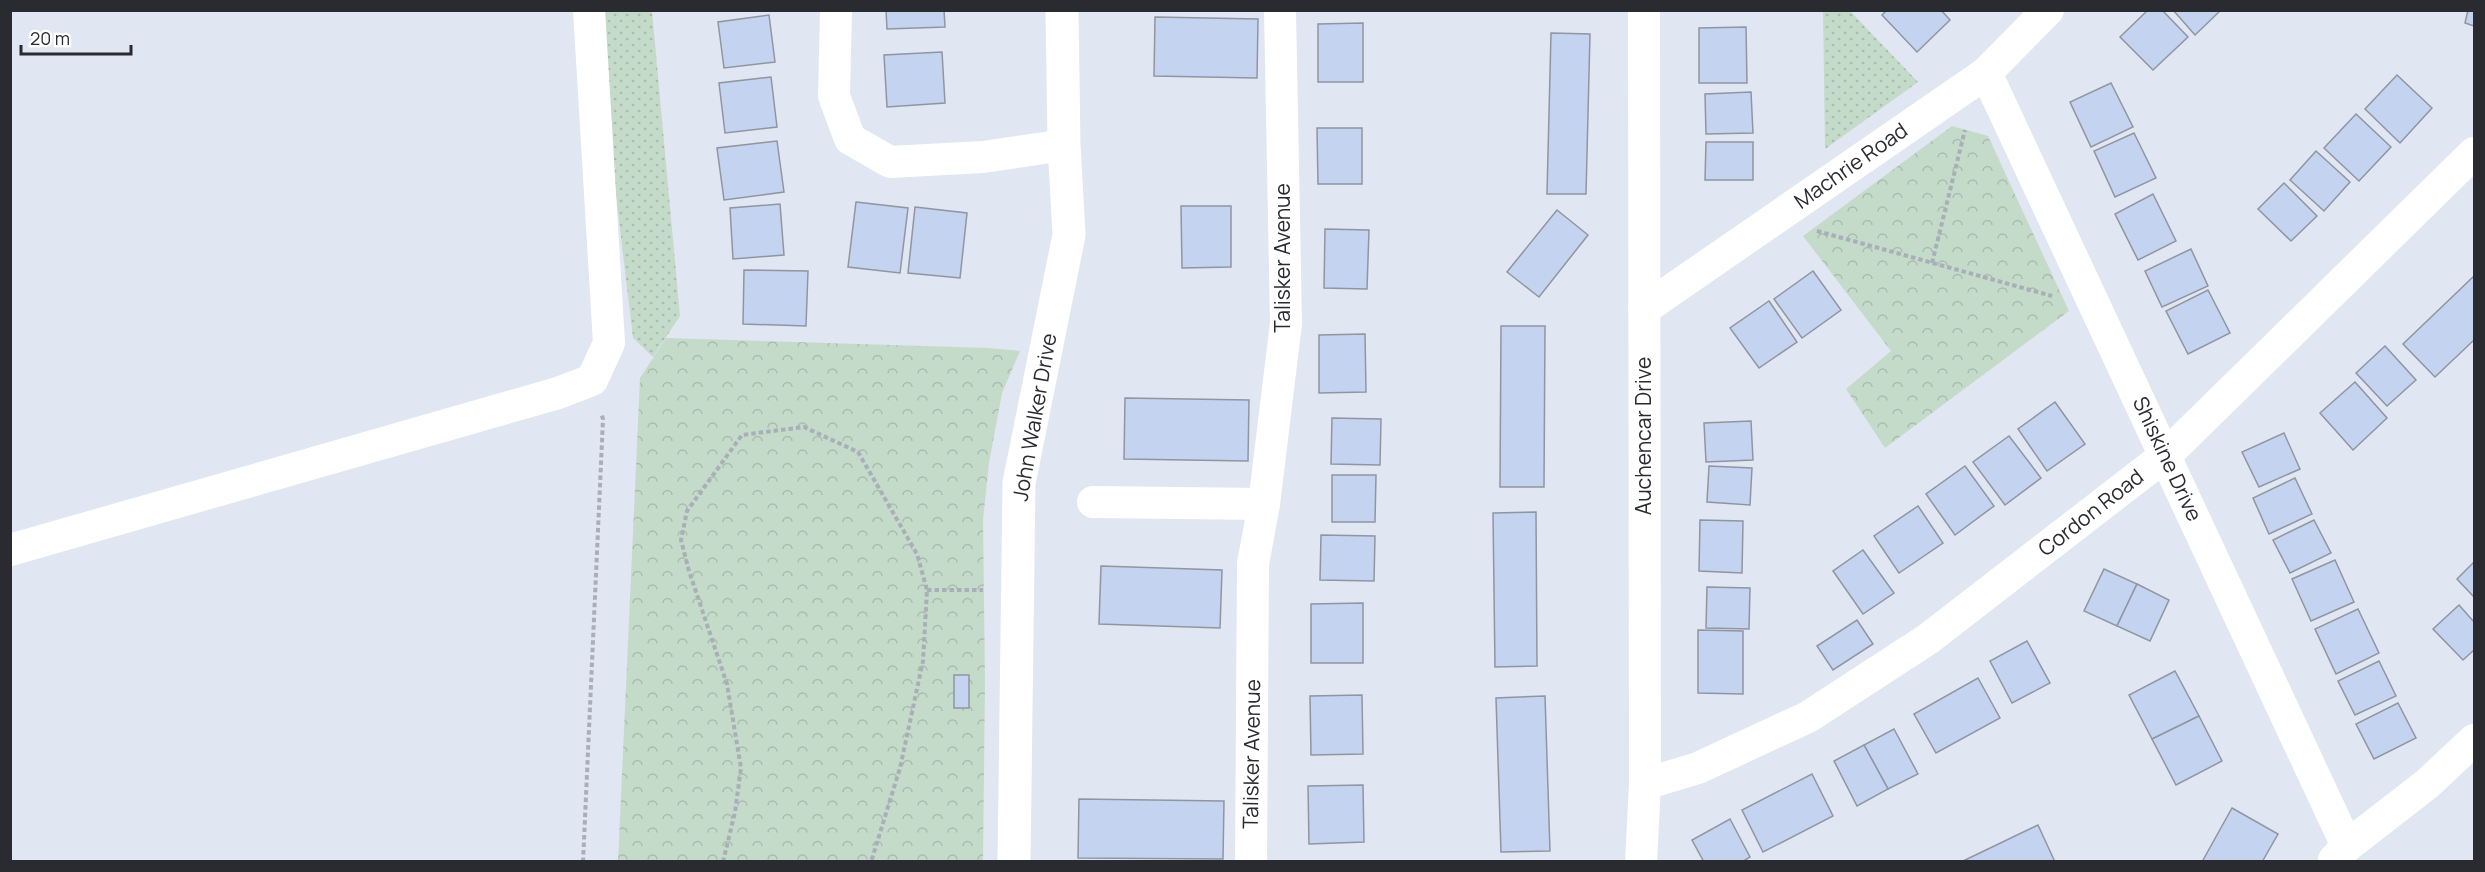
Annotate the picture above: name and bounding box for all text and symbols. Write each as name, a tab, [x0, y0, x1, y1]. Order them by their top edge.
scale bar	[21, 18, 130, 56]
text: 20 m	[30, 26, 70, 50]
street label: Machrie Road	[1788, 116, 1913, 215]
street label: Talisker Avenue	[1268, 183, 1296, 333]
street label: John Walker Drive	[1005, 331, 1063, 503]
street label: Auchencar Drive	[1629, 357, 1657, 515]
street label: Shiskine Drive	[2127, 392, 2209, 526]
street label: Cordon Road	[2032, 462, 2149, 562]
street label: Talisker Avenue	[1236, 679, 1266, 829]

